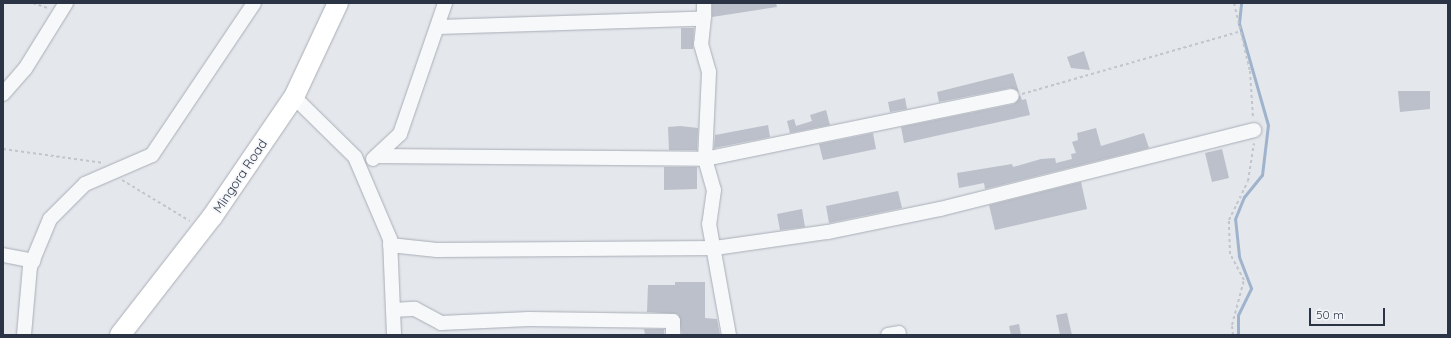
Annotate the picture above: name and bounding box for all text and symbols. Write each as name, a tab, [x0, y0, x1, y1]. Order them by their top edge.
street label: Mingora Road	[210, 136, 270, 216]
scale bar	[1311, 300, 1387, 326]
text: 50 m	[1316, 307, 1344, 322]

